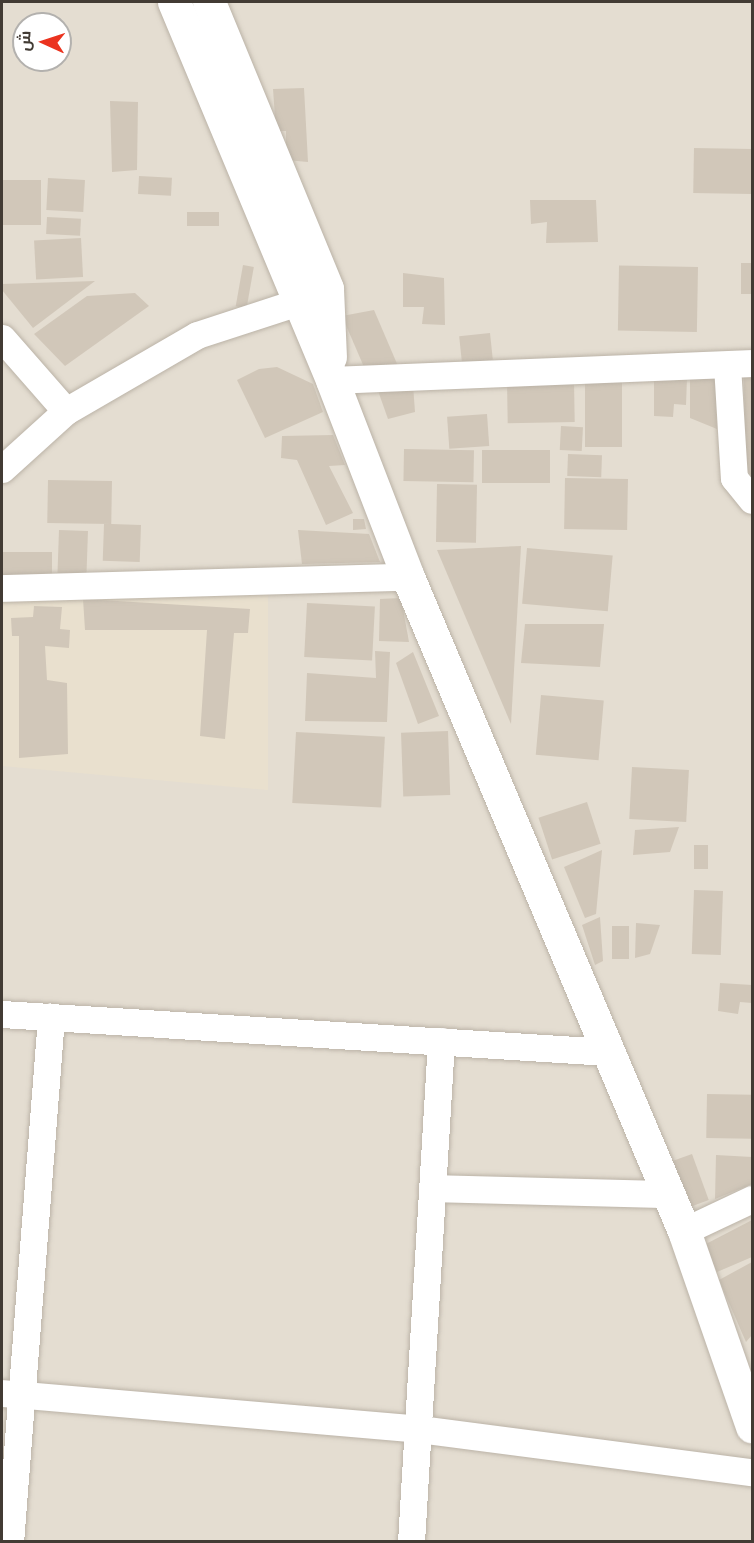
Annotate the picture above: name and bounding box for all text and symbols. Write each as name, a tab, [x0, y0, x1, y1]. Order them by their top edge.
north arrow	[12, 12, 72, 72]
text: ش	[15, 30, 37, 52]

